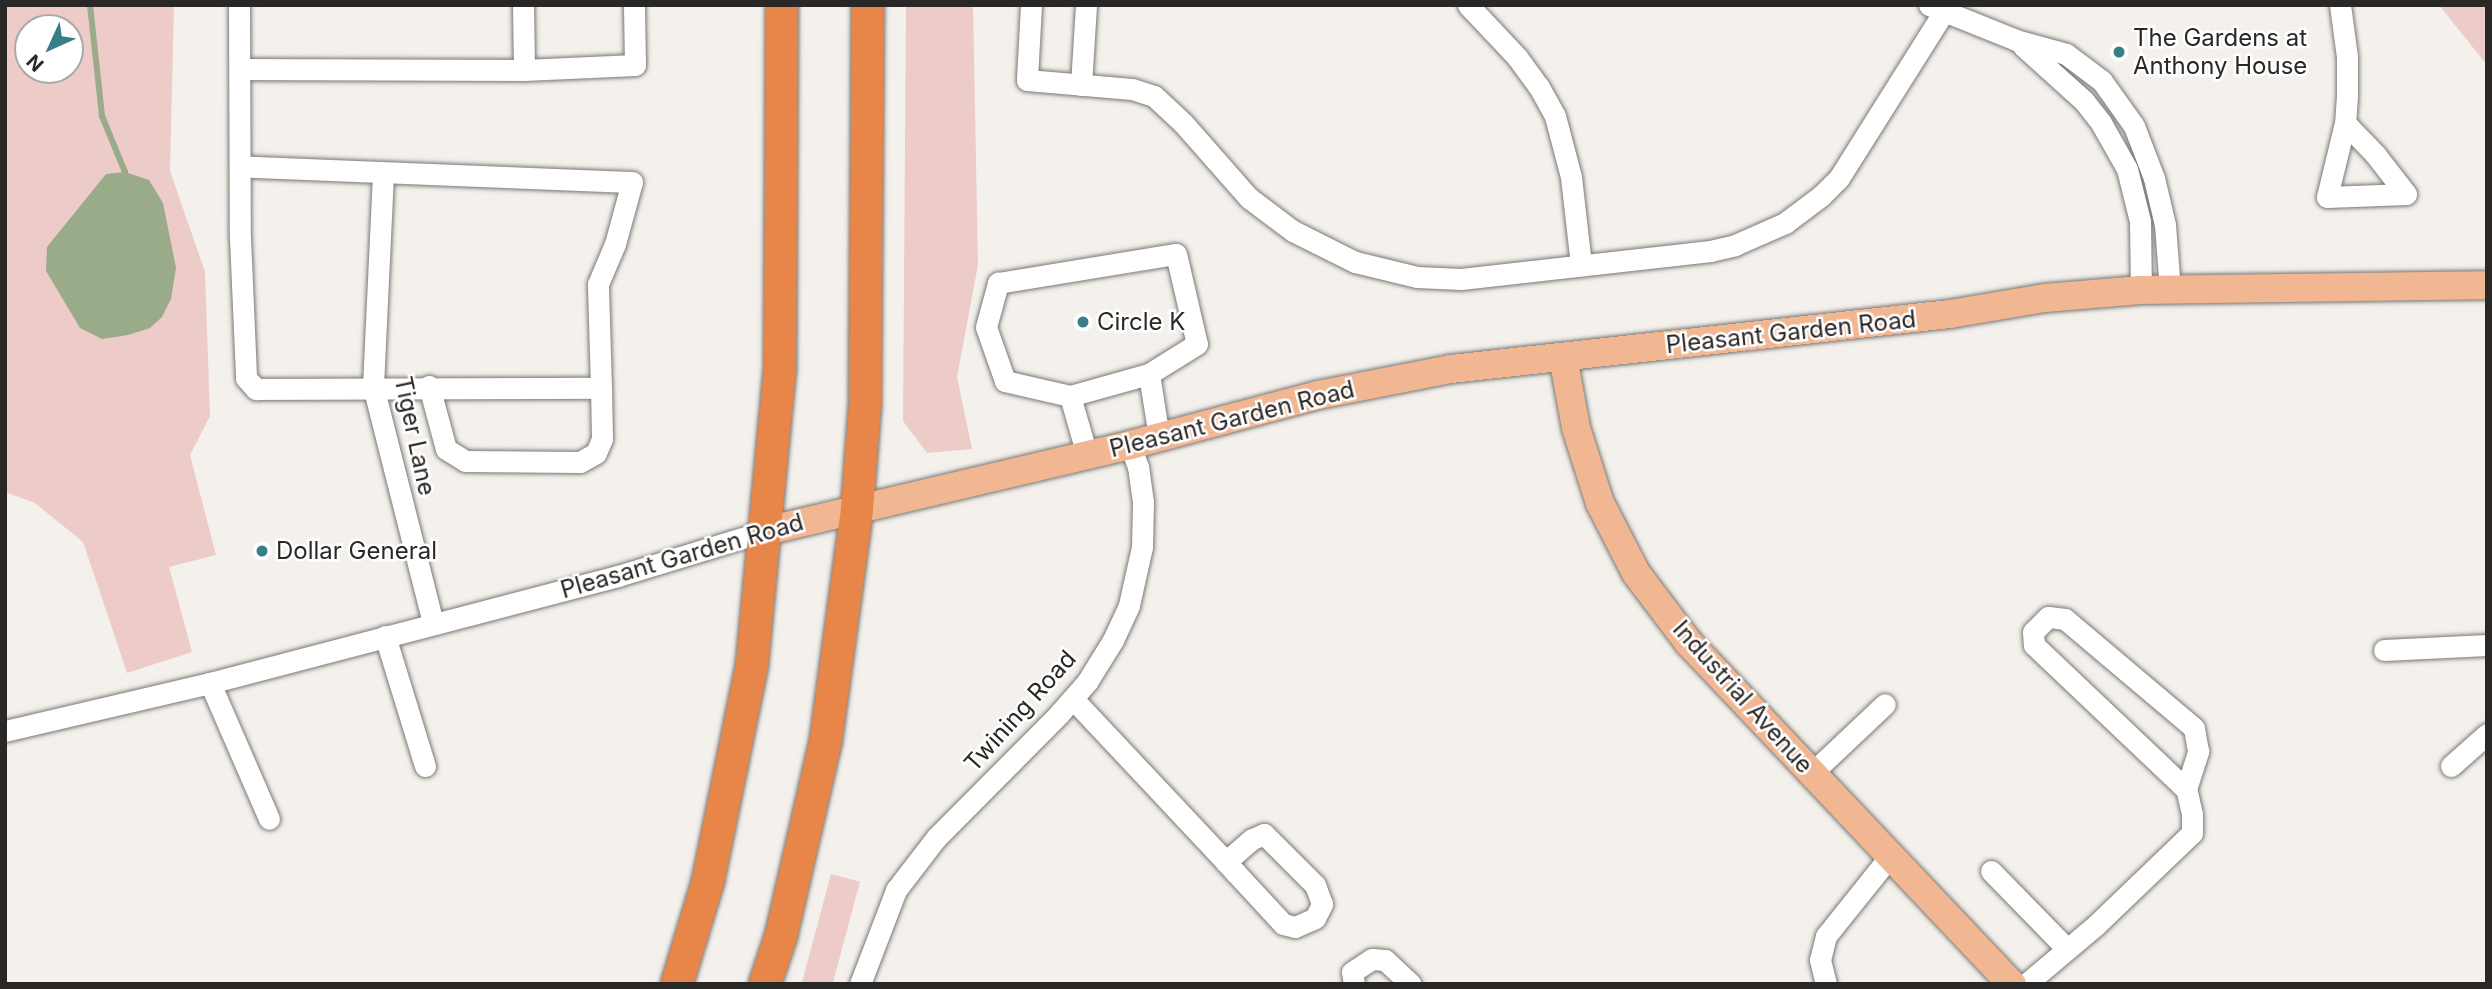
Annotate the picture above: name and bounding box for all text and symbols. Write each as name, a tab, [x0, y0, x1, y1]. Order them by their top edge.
north arrow	[14, 14, 84, 84]
place label: The Gardens at Anthony House	[2133, 24, 2307, 80]
marker: The Gardens at Anthony House	[2111, 44, 2127, 60]
text: N	[22, 50, 48, 76]
street label: Pleasant Garden Road	[1665, 305, 1917, 359]
place label: Circle K	[1097, 308, 1185, 336]
marker: Circle K	[1075, 314, 1091, 330]
street label: Tiger Lane	[388, 374, 442, 498]
street label: Pleasant Garden Road	[1107, 375, 1357, 463]
street label: Pleasant Garden Road	[557, 508, 807, 604]
place label: Dollar General	[276, 537, 437, 565]
marker: Dollar General	[254, 543, 270, 559]
street label: Industrial Avenue	[1667, 615, 1819, 779]
street label: Twining Road	[958, 645, 1082, 777]

